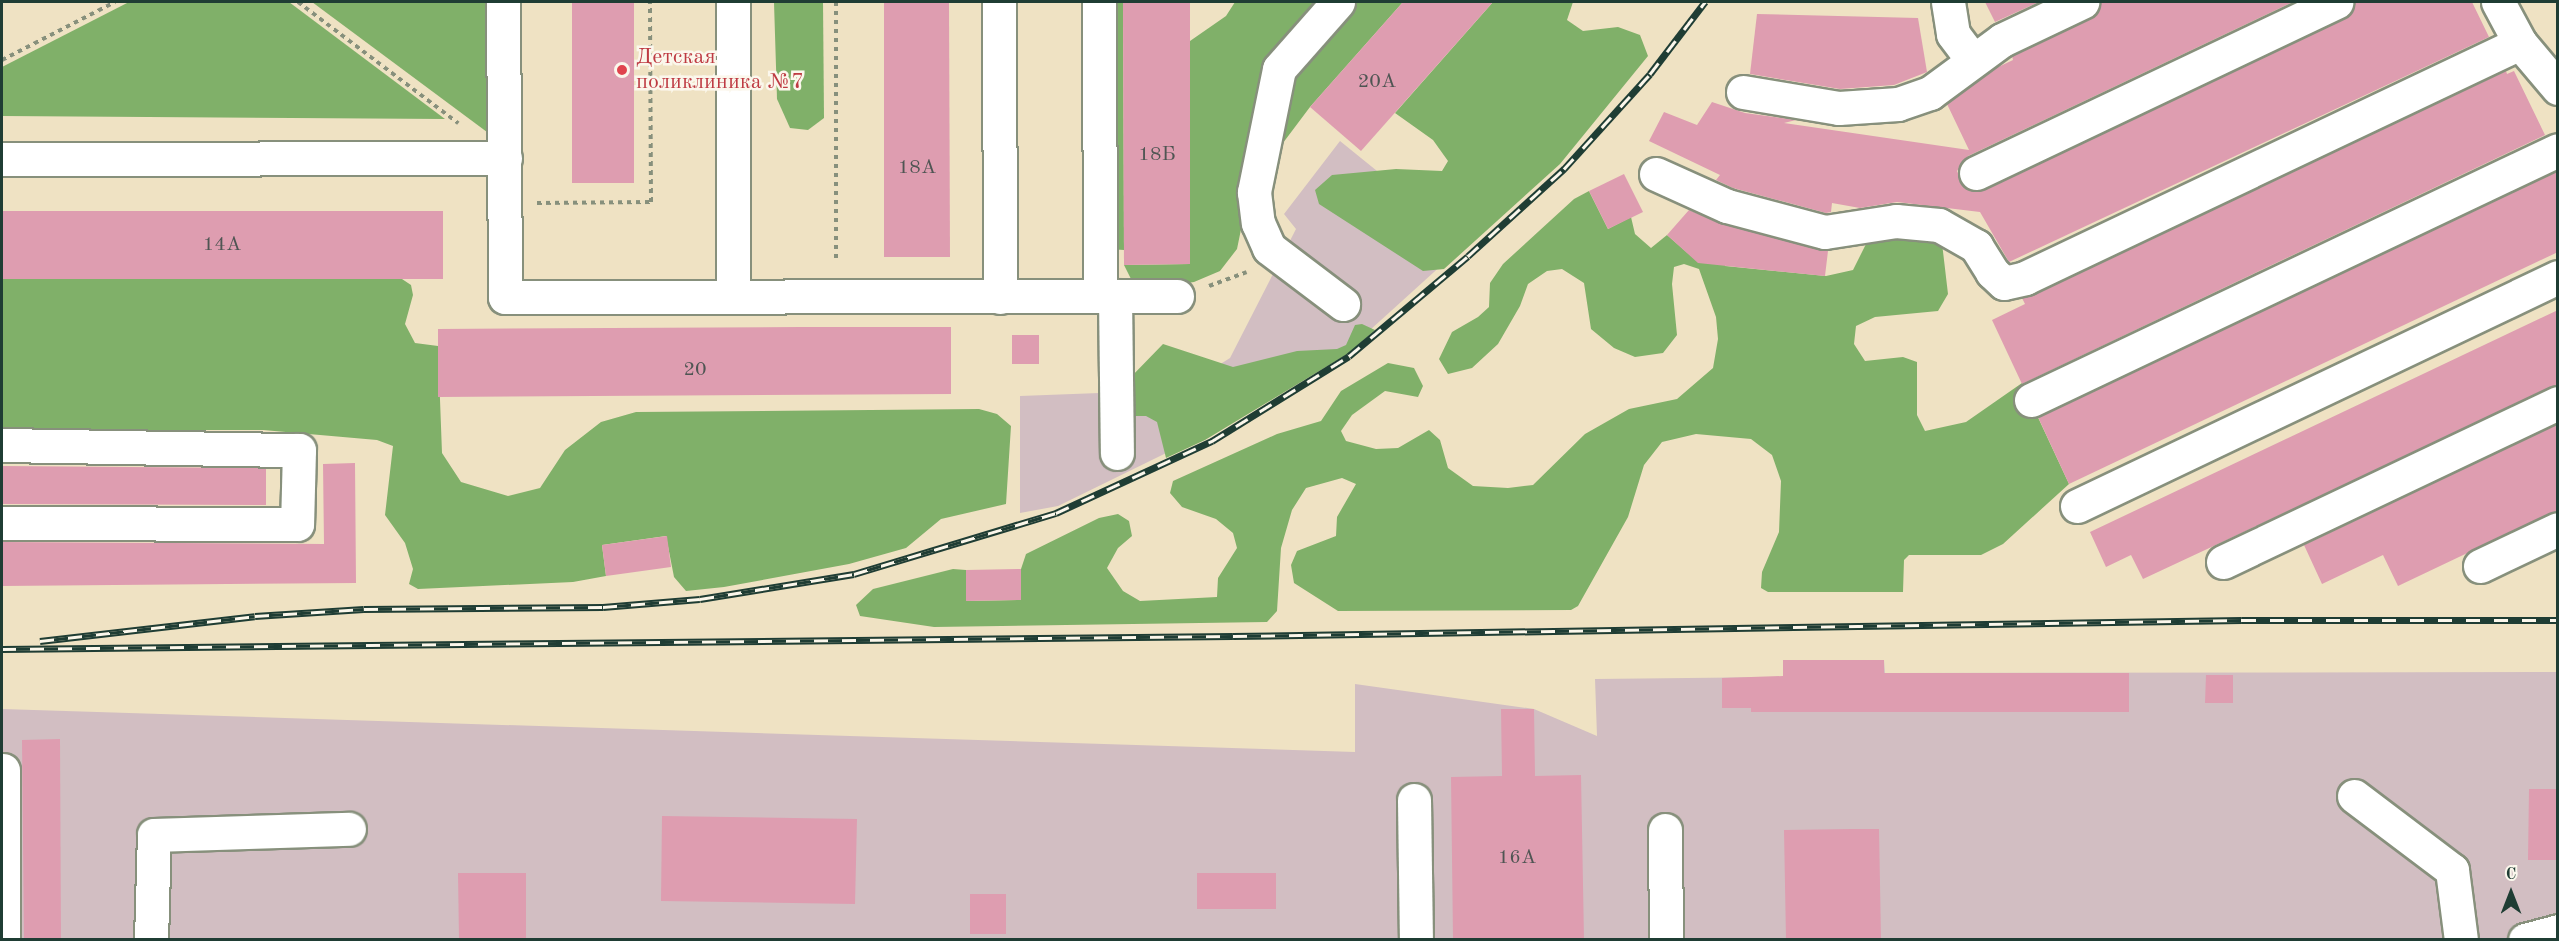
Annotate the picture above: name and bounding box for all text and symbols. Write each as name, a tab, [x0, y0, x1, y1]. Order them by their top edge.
place label: Детская поликлиника №7	[636, 44, 804, 96]
marker: Детская поликлиника №7	[613, 61, 631, 79]
house number: 20А	[1358, 70, 1396, 94]
house number: 18Б	[1138, 143, 1176, 167]
house number: 18А	[898, 156, 936, 180]
house number: 14А	[203, 233, 241, 257]
house number: 20	[683, 358, 707, 382]
house number: 16А	[1498, 846, 1536, 870]
north arrow	[2481, 863, 2541, 923]
text: С	[2506, 867, 2516, 883]

